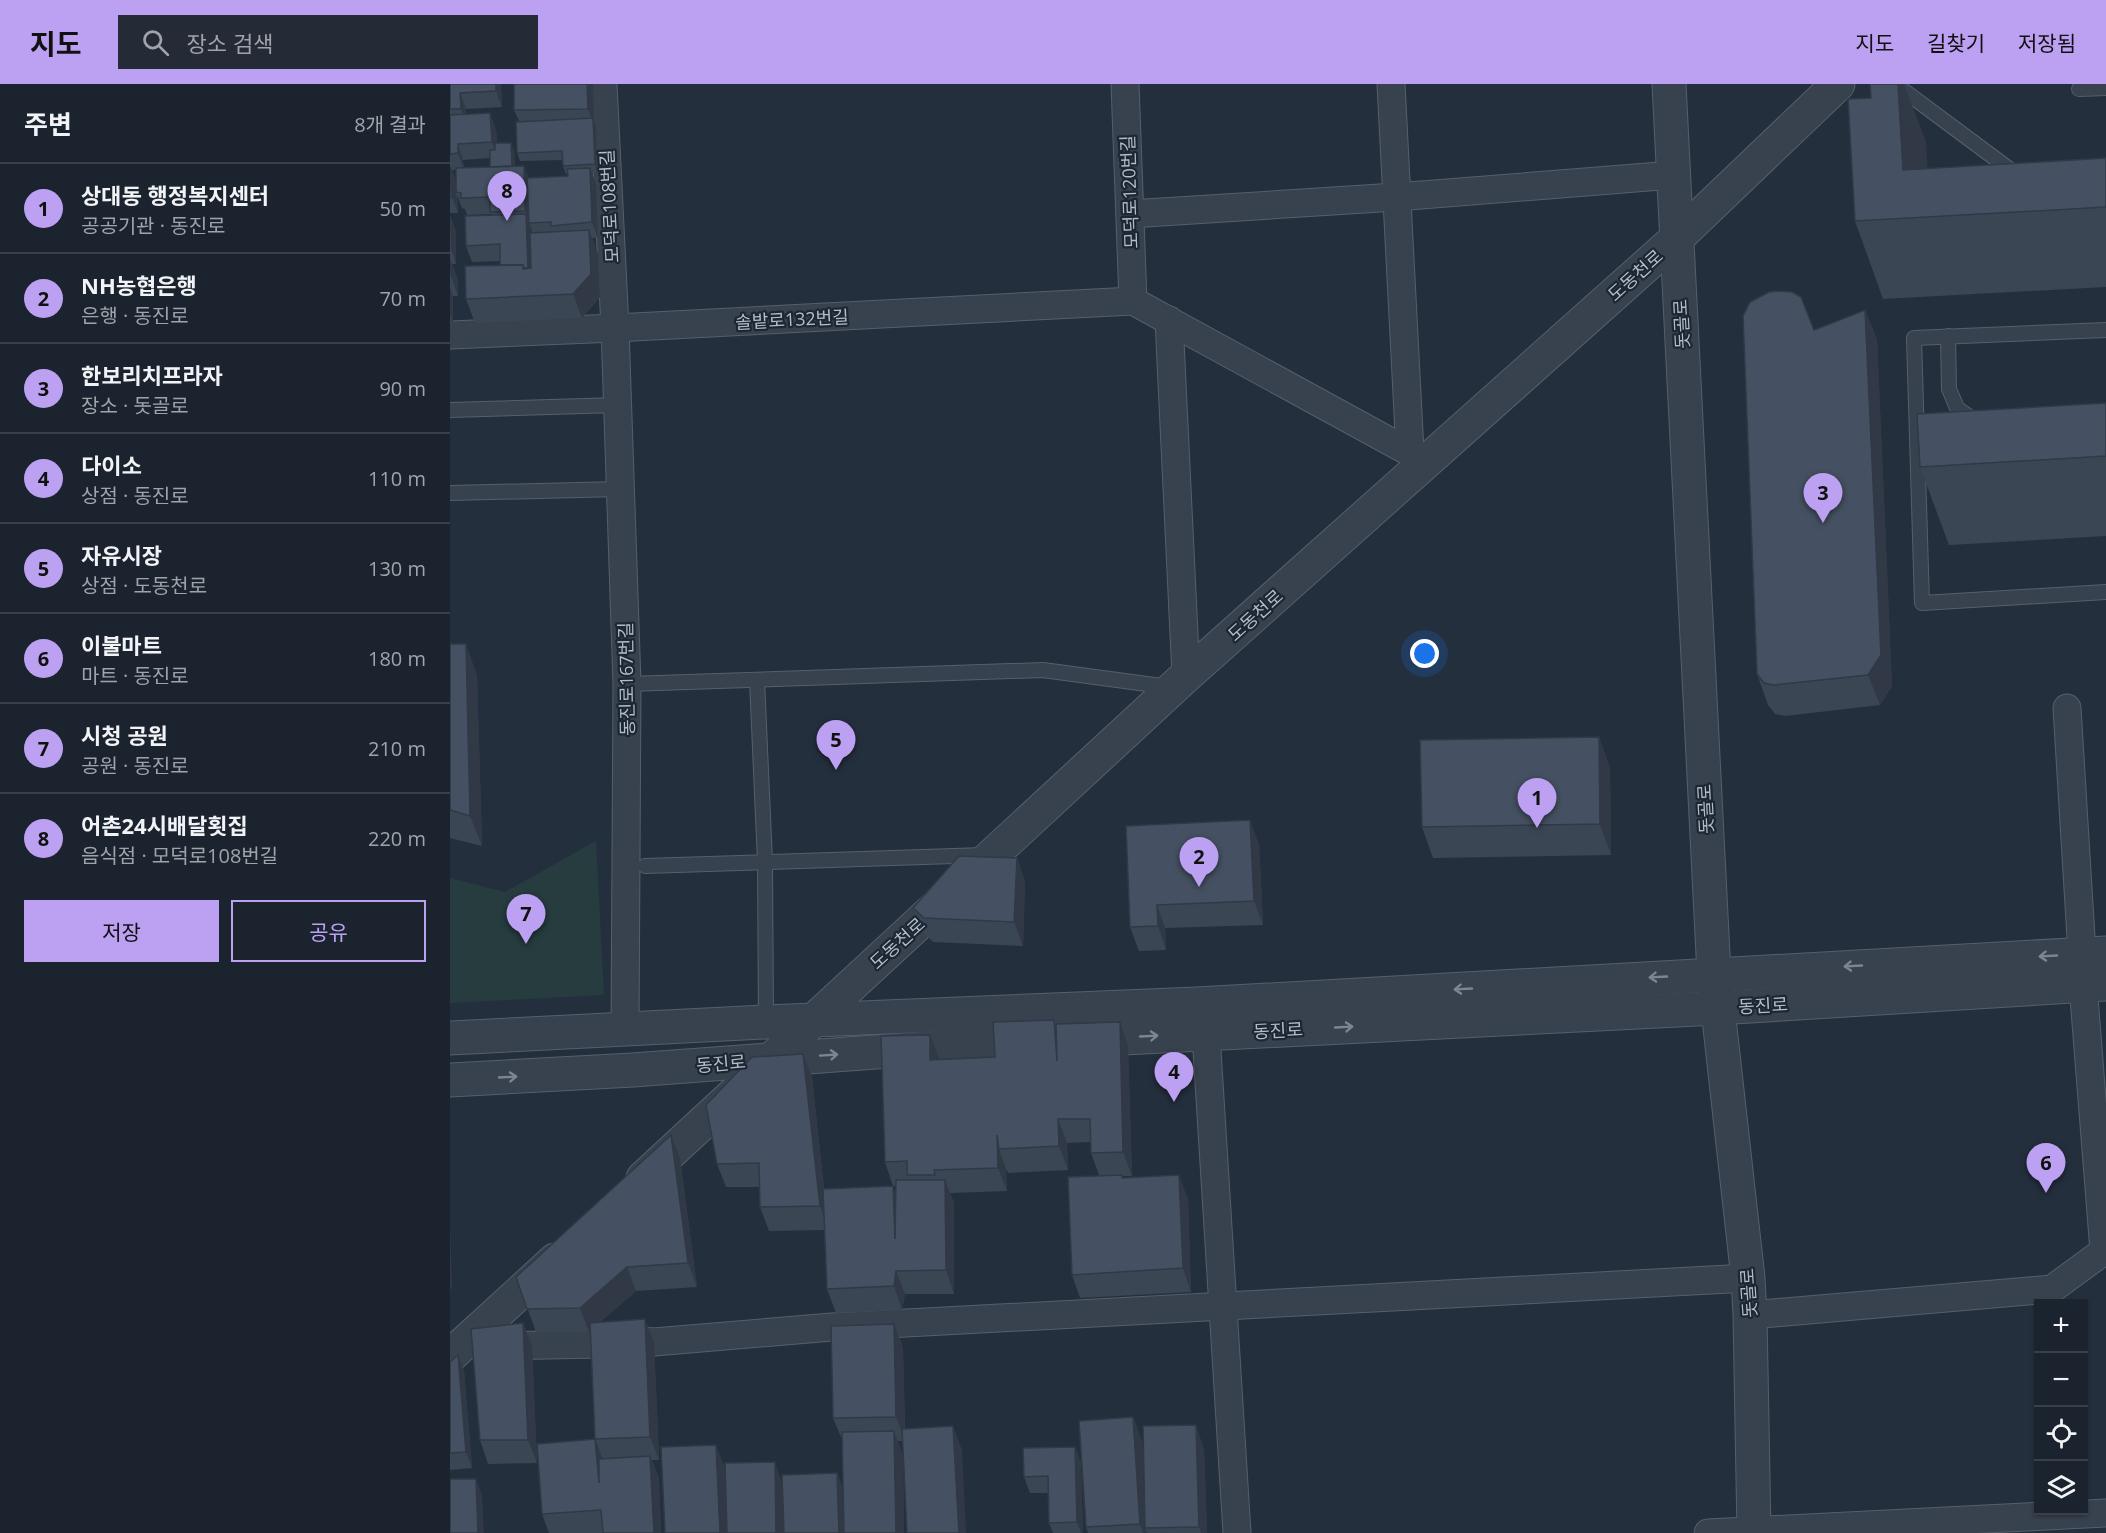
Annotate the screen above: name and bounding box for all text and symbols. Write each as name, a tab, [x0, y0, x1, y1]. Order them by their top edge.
search box	[118, 15, 538, 69]
text: 지도	[30, 24, 82, 62]
icon: search	[139, 26, 172, 59]
text: 장소 검색	[187, 28, 273, 58]
text: 지도	[1855, 29, 1894, 57]
text: 길찾기	[1927, 29, 1985, 57]
text: 저장됨	[2018, 29, 2076, 57]
text: 주변	[24, 106, 72, 142]
text: 8개 결과	[354, 111, 426, 138]
street label: 모덕로120번길	[1115, 135, 1143, 249]
street label: 모덕로108번길	[594, 149, 624, 263]
pin: 8	[488, 172, 526, 221]
text: 상대동 행정복지센터	[81, 180, 269, 210]
text: 1	[38, 195, 49, 222]
text: 50 m	[379, 195, 426, 222]
text: 공공기관 · 동진로	[81, 212, 225, 239]
street label: 도동천로	[1602, 244, 1668, 306]
text: NH농협은행	[81, 270, 197, 300]
text: 2	[38, 285, 49, 312]
text: 70 m	[379, 285, 426, 312]
street label: 돗골로	[1668, 299, 1694, 349]
text: 은행 · 동진로	[81, 302, 189, 329]
street label: 솔밭로132번길	[735, 304, 849, 334]
text: 한보리치프라자	[81, 360, 223, 390]
text: 3	[38, 375, 49, 402]
text: 90 m	[379, 375, 426, 402]
text: 장소 · 돗골로	[81, 392, 189, 419]
text: 다이소	[81, 450, 142, 480]
text: 4	[38, 465, 49, 492]
text: 110 m	[368, 465, 426, 492]
pin: 3	[1804, 474, 1842, 523]
text: 상점 · 동진로	[81, 482, 189, 509]
text: 자유시장	[81, 540, 162, 570]
text: 5	[38, 555, 49, 582]
text: 130 m	[368, 555, 426, 582]
text: 상점 · 도동천로	[81, 572, 207, 599]
street label: 도동천로	[1222, 584, 1288, 646]
street label: 동진로167번길	[613, 622, 639, 736]
text: 이불마트	[81, 630, 162, 660]
your location	[1410, 639, 1439, 668]
text: 6	[38, 645, 49, 672]
text: 180 m	[368, 645, 426, 672]
text: 마트 · 동진로	[81, 662, 189, 689]
text: 시청 공원	[81, 720, 168, 750]
pin: 5	[816, 720, 856, 770]
text: 7	[38, 735, 49, 762]
text: 210 m	[368, 735, 426, 762]
text: 공원 · 동진로	[81, 752, 189, 779]
pin: 1	[1518, 778, 1556, 828]
street label: 돗골로	[1692, 784, 1718, 834]
text: 어촌24시배달횟집	[81, 810, 248, 840]
text: 8	[38, 825, 49, 852]
text: 220 m	[368, 825, 426, 852]
pin: 2	[1180, 838, 1218, 887]
text: 음식점 · 모덕로108번길	[81, 842, 278, 869]
pin: 7	[506, 894, 546, 944]
button: 저장	[24, 900, 219, 962]
button: 공유	[231, 900, 426, 962]
street label: 도동천로	[864, 912, 930, 974]
one-way arrow	[2038, 951, 2058, 962]
one-way arrow	[1843, 961, 1863, 972]
one-way arrow	[1649, 972, 1669, 983]
one-way arrow	[1454, 983, 1474, 994]
street label: 동진로	[1738, 992, 1788, 1018]
street label: 동진로	[1253, 1017, 1303, 1043]
one-way arrow	[1333, 1021, 1353, 1032]
one-way arrow	[1139, 1031, 1159, 1042]
street label: 동진로	[695, 1049, 747, 1077]
one-way arrow	[818, 1049, 838, 1060]
pin: 4	[1154, 1052, 1194, 1102]
one-way arrow	[498, 1072, 518, 1083]
pin: 6	[2026, 1144, 2066, 1193]
street label: 돗골로	[1734, 1267, 1762, 1319]
map controls	[2034, 1299, 2088, 1515]
button: +	[2034, 1299, 2088, 1353]
button: −	[2034, 1353, 2088, 1407]
button: locate	[2034, 1407, 2088, 1461]
button: layers	[2034, 1461, 2088, 1515]

